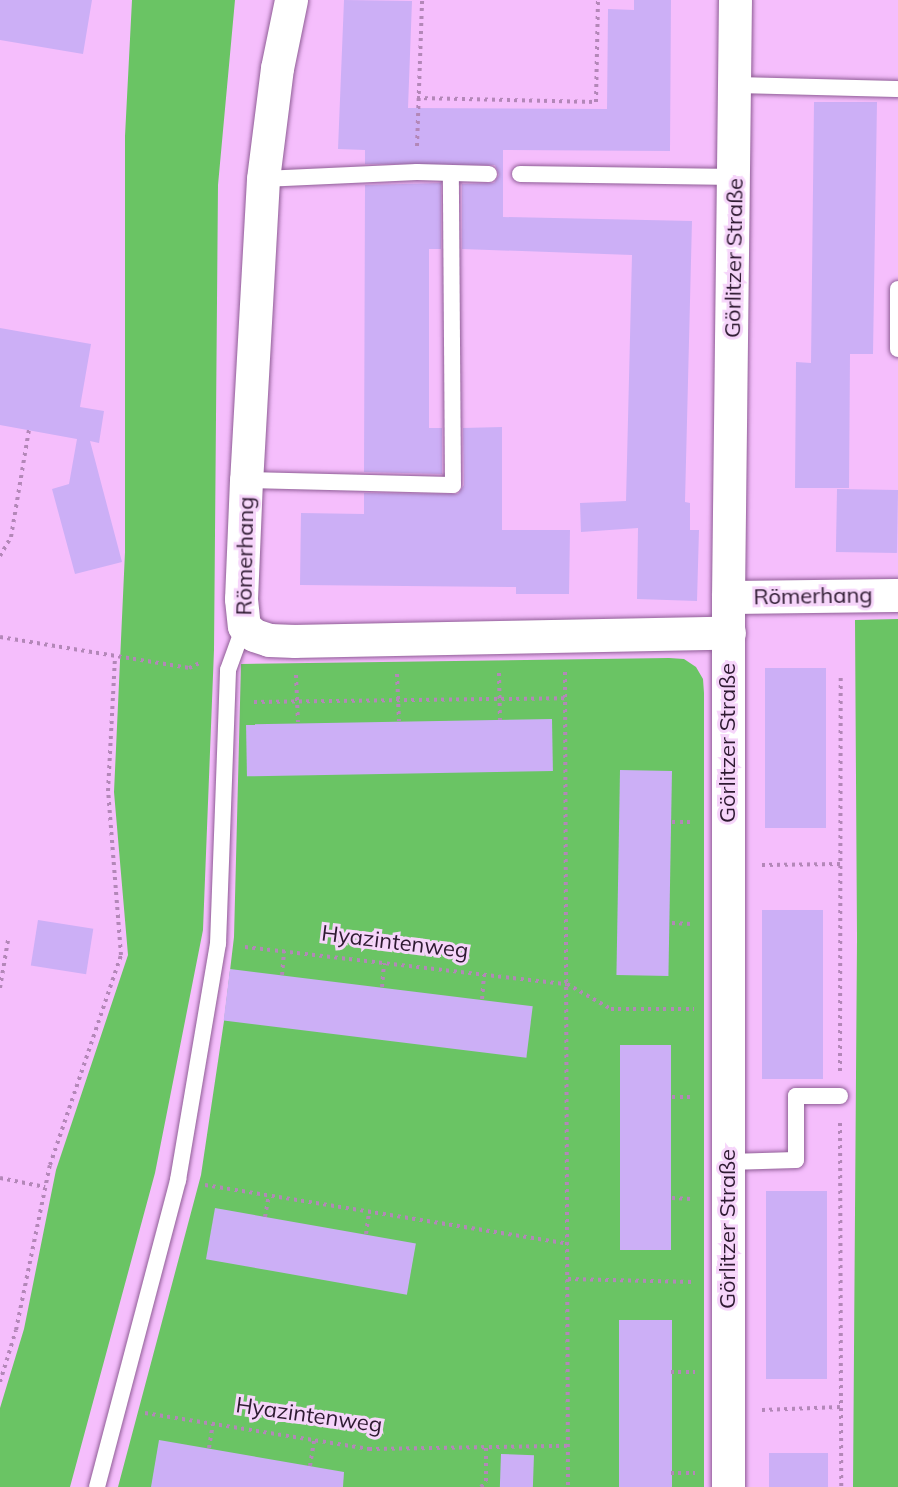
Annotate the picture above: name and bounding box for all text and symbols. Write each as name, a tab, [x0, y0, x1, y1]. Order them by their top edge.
street label: Görlitzer Straße	[719, 178, 749, 338]
street label: Römerhang	[231, 496, 259, 616]
street label: Römerhang	[753, 582, 873, 610]
street label: Görlitzer Straße	[715, 663, 741, 823]
street label: Hyazintenweg	[320, 920, 470, 964]
street label: Görlitzer Straße	[715, 1149, 741, 1309]
street label: Hyazintenweg	[234, 1392, 384, 1438]

